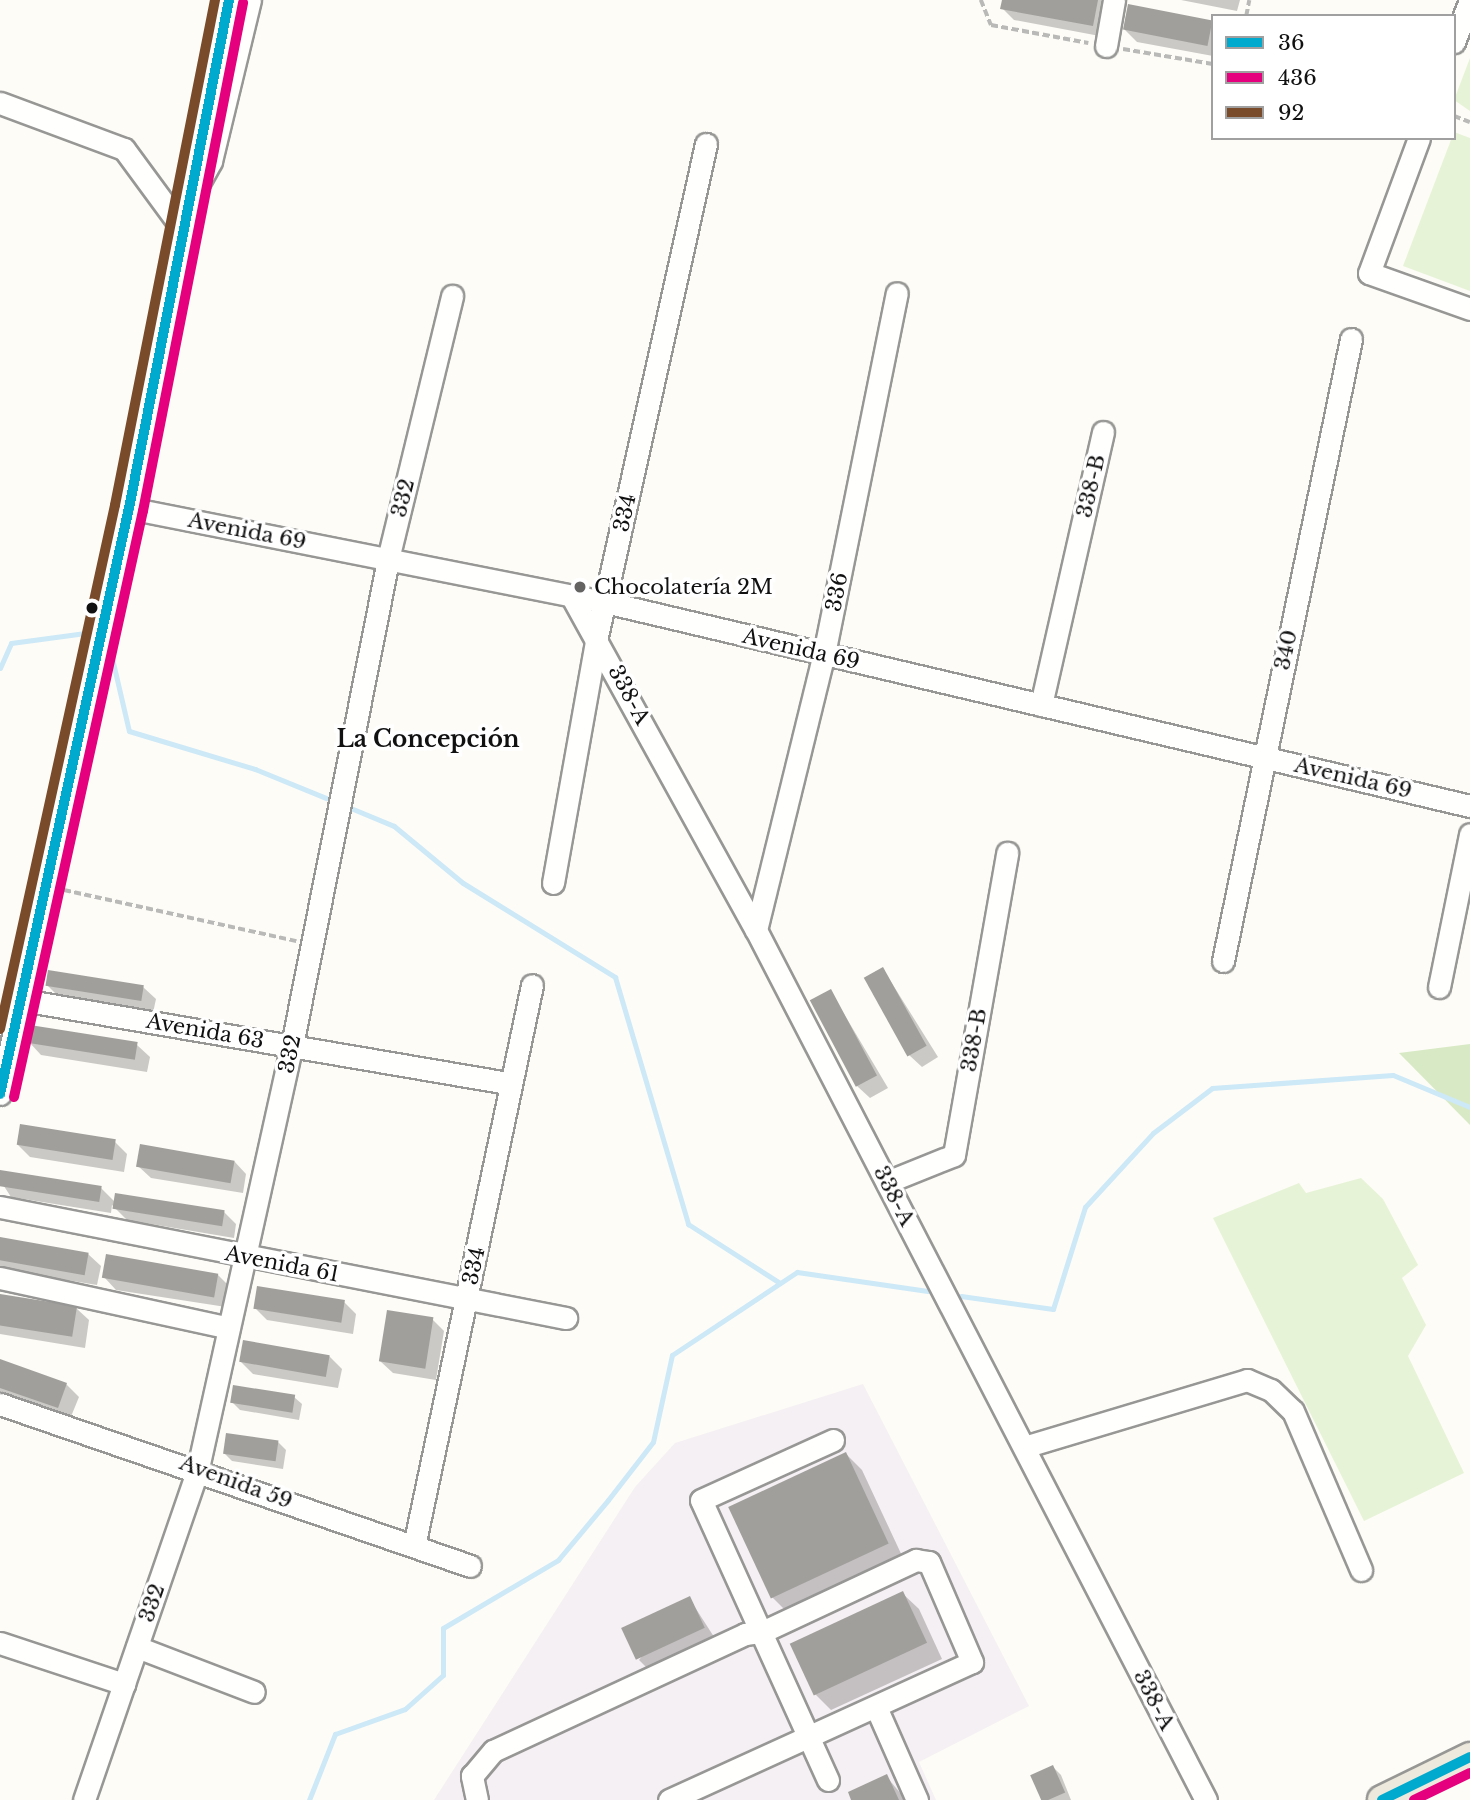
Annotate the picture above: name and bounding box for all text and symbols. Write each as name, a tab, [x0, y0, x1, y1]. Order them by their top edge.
legend	[1211, 14, 1456, 140]
text: 36	[1278, 30, 1304, 56]
text: 436	[1278, 65, 1317, 91]
text: 92	[1278, 100, 1304, 126]
street label: 338-B	[1072, 452, 1110, 520]
street label: 332	[386, 476, 420, 520]
street label: 334	[609, 492, 641, 534]
street label: Avenida 69	[186, 507, 308, 555]
street label: 336	[821, 570, 853, 614]
place label: Chocolatería 2M	[594, 574, 773, 600]
marker: Chocolatería 2M	[572, 579, 588, 595]
unlabelled marker	[85, 601, 99, 615]
street label: Avenida 69	[740, 623, 862, 675]
street label: 340	[1269, 628, 1303, 672]
street label: 338-A	[603, 661, 655, 729]
district label: La Concepción	[336, 725, 520, 753]
street label: Avenida 69	[1292, 752, 1414, 804]
street label: 338-B	[956, 1006, 992, 1074]
street label: Avenida 63	[144, 1008, 266, 1054]
street label: 332	[274, 1032, 306, 1076]
street label: 338-A	[868, 1162, 920, 1230]
street label: Avenida 61	[223, 1241, 341, 1287]
street label: 334	[458, 1245, 490, 1287]
street label: Avenida 59	[176, 1450, 296, 1514]
street label: 332	[134, 1581, 170, 1625]
street label: 338-A	[1128, 1666, 1180, 1734]

